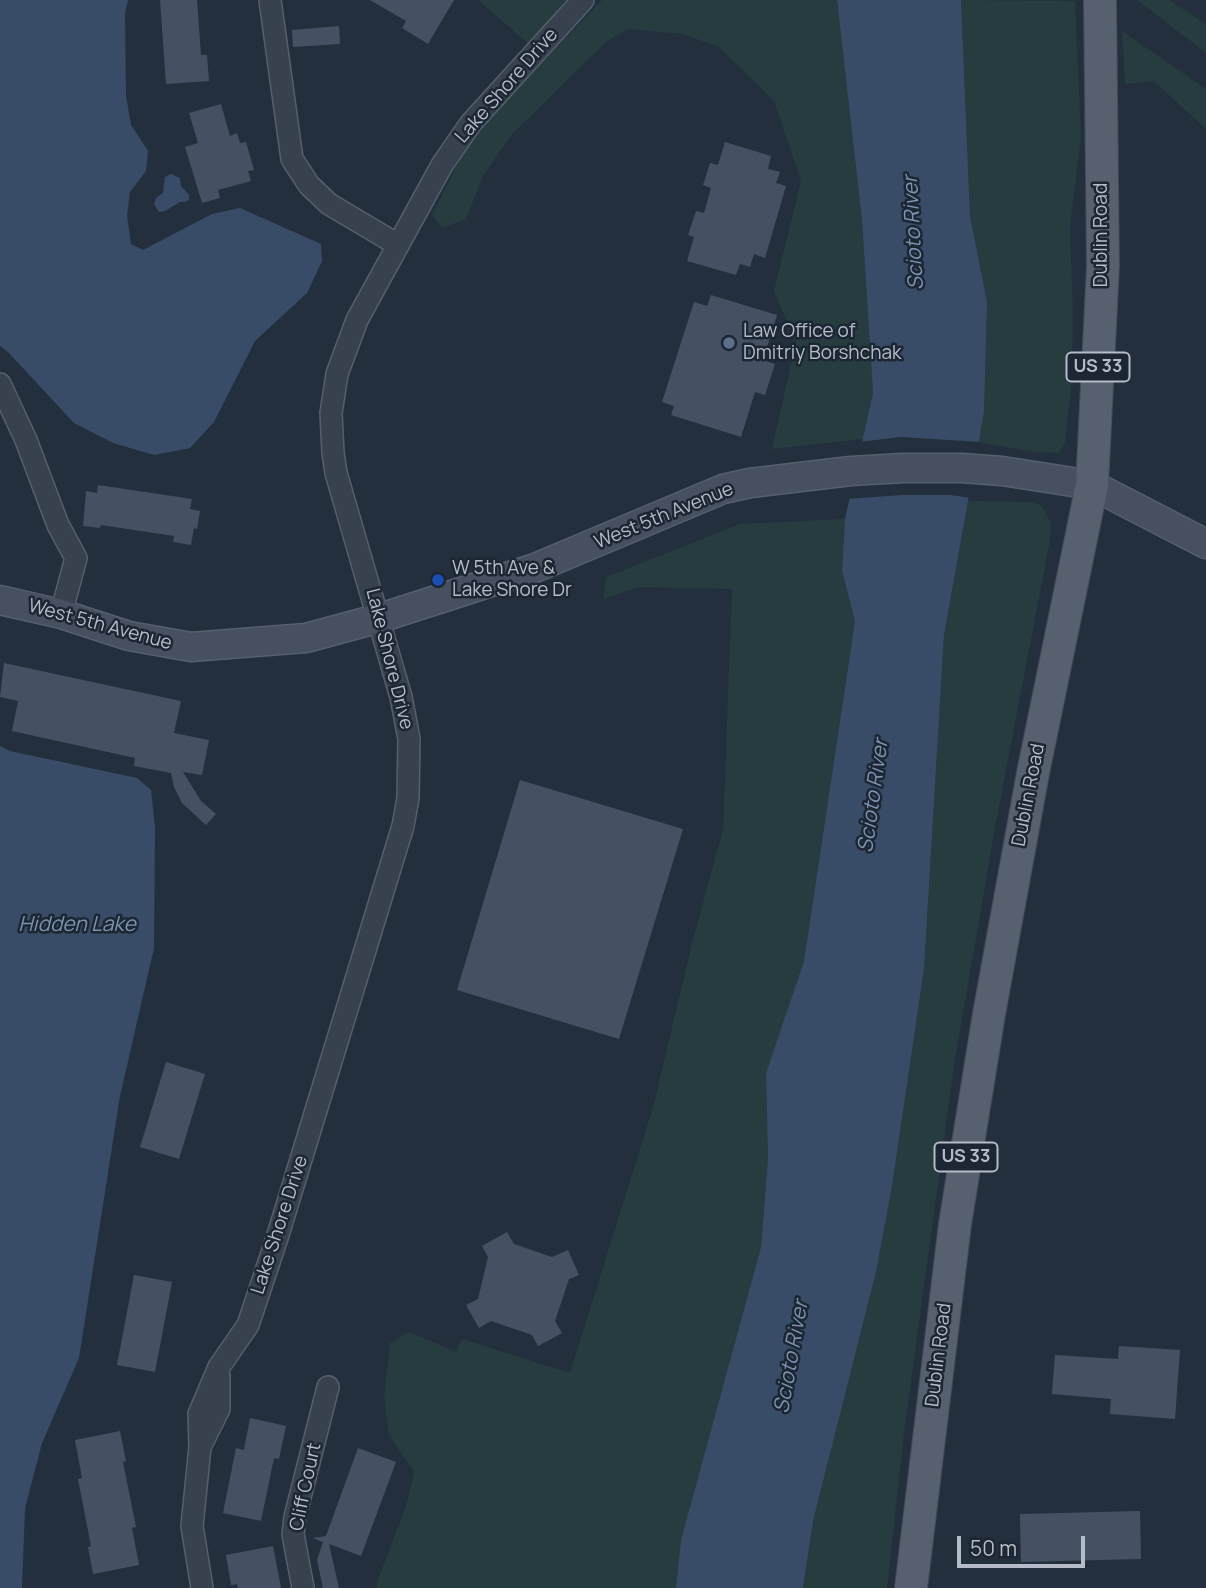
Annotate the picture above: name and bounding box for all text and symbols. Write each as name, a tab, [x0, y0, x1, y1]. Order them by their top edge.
street label: Lake Shore Drive	[451, 24, 563, 148]
water label: Scioto River	[898, 175, 930, 291]
street label: Dublin Road	[1091, 183, 1113, 287]
place label: Law Office of Dmitriy Borshchak	[743, 321, 901, 365]
marker: Law Office of Dmitriy Borshchak	[721, 335, 737, 351]
road number: US 33	[1066, 352, 1130, 382]
street label: West 5th Avenue	[591, 478, 737, 554]
place label: W 5th Ave & Lake Shore Dr	[452, 558, 572, 602]
marker: W 5th Ave & Lake Shore Dr	[430, 572, 446, 588]
street label: Lake Shore Drive	[360, 586, 418, 732]
street label: West 5th Avenue	[26, 595, 174, 655]
water label: Scioto River	[854, 738, 894, 854]
street label: Dublin Road	[1008, 742, 1050, 848]
water label: Hidden Lake	[18, 912, 136, 938]
road number: US 33	[934, 1142, 998, 1172]
street label: Lake Shore Drive	[247, 1153, 313, 1297]
water label: Scioto River	[770, 1298, 814, 1416]
street label: Dublin Road	[921, 1302, 957, 1408]
street label: Cliff Court	[286, 1441, 326, 1533]
scale bar	[961, 1522, 1089, 1566]
text: 50 m	[970, 1534, 1017, 1562]

